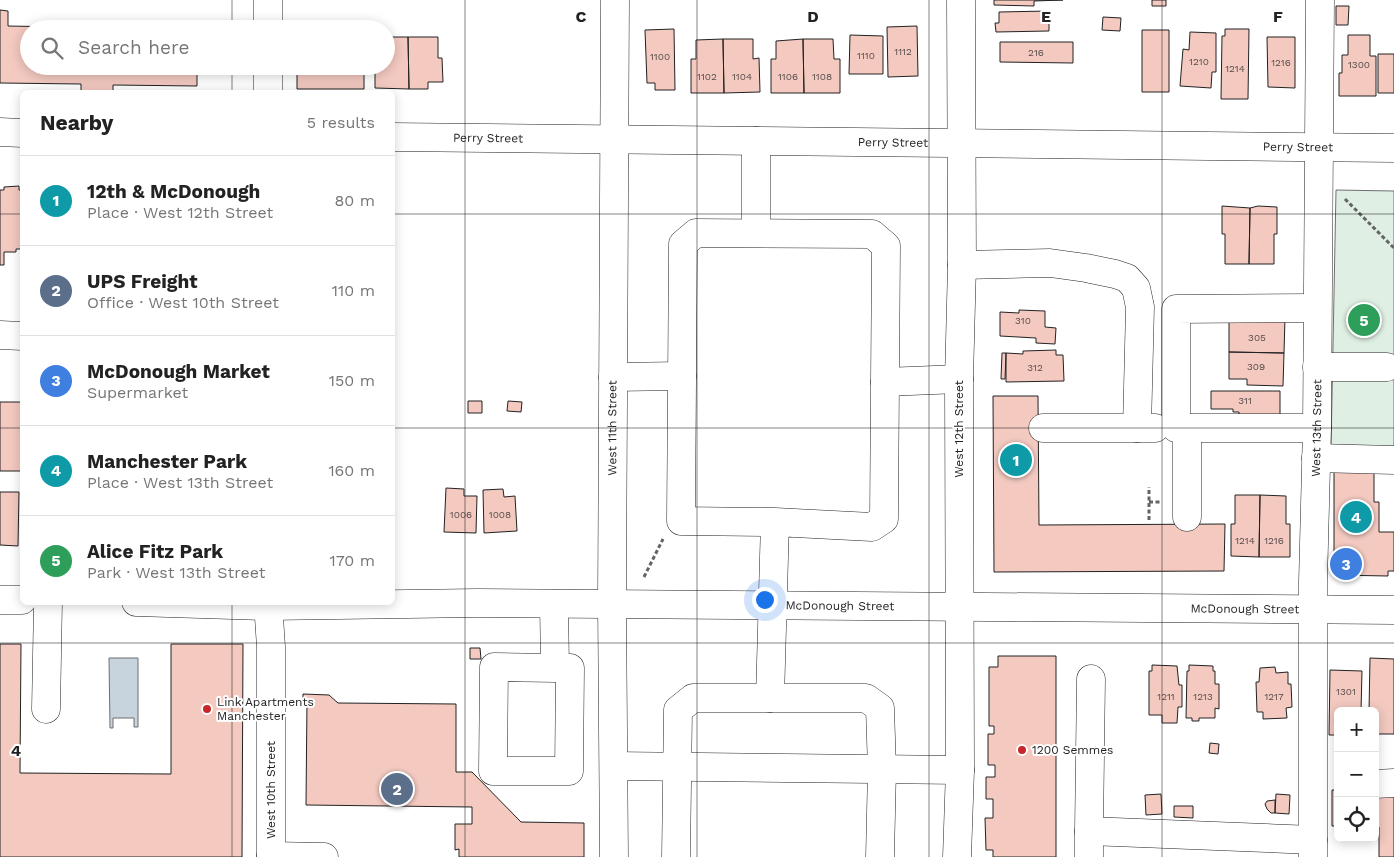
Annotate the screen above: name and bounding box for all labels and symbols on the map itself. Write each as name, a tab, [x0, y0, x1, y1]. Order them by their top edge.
text: C	[576, 7, 587, 26]
text: D	[807, 7, 819, 26]
text: E	[1041, 7, 1051, 26]
text: F	[1273, 7, 1283, 26]
house number: 1112	[894, 46, 912, 57]
house number: 216	[1028, 47, 1044, 58]
house number: 1110	[857, 50, 875, 61]
house number: 1100	[650, 51, 670, 62]
house number: 1210	[1189, 56, 1209, 67]
house number: 1216	[1271, 57, 1291, 68]
house number: 1300	[1348, 59, 1370, 70]
house number: 1214	[1225, 63, 1245, 74]
house number: 1102	[697, 71, 717, 82]
house number: 1104	[732, 71, 752, 82]
house number: 1106	[778, 71, 798, 82]
house number: 1108	[812, 71, 832, 82]
street label: Perry Street	[453, 131, 523, 145]
street label: Perry Street	[858, 135, 928, 150]
street label: Perry Street	[1263, 140, 1333, 154]
pin: 5	[1348, 301, 1380, 339]
house number: 310	[1015, 315, 1031, 326]
house number: 305	[1248, 332, 1266, 343]
house number: 309	[1247, 361, 1265, 372]
house number: 312	[1027, 362, 1043, 373]
street label: West 13th Street	[1309, 379, 1324, 477]
street label: West 11th Street	[605, 380, 619, 476]
street label: West 12th Street	[952, 380, 966, 478]
house number: 311	[1238, 395, 1252, 406]
pin: 1	[1000, 441, 1032, 479]
pin: 4	[1340, 498, 1372, 536]
house number: 1006	[450, 509, 472, 520]
house number: 1008	[489, 509, 511, 520]
house number: 1214	[1235, 535, 1255, 546]
house number: 1216	[1264, 535, 1284, 546]
pin: 3	[1330, 545, 1362, 583]
your location	[752, 587, 778, 613]
street label: McDonough Street	[785, 598, 894, 613]
street label: McDonough Street	[1190, 601, 1299, 616]
house number: 1301	[1336, 686, 1356, 697]
house number: 1211	[1157, 691, 1175, 702]
house number: 1213	[1193, 691, 1213, 702]
house number: 1217	[1264, 691, 1284, 702]
place label: Link Apartments Manchester	[217, 695, 314, 723]
marker: Link Apartments Manchester	[201, 703, 213, 715]
text: 4	[11, 741, 21, 760]
street label: West 10th Street	[264, 741, 278, 839]
place label: 1200 Semmes	[1032, 743, 1113, 757]
marker: 1200 Semmes	[1016, 744, 1028, 756]
pin: 2	[381, 770, 413, 808]

